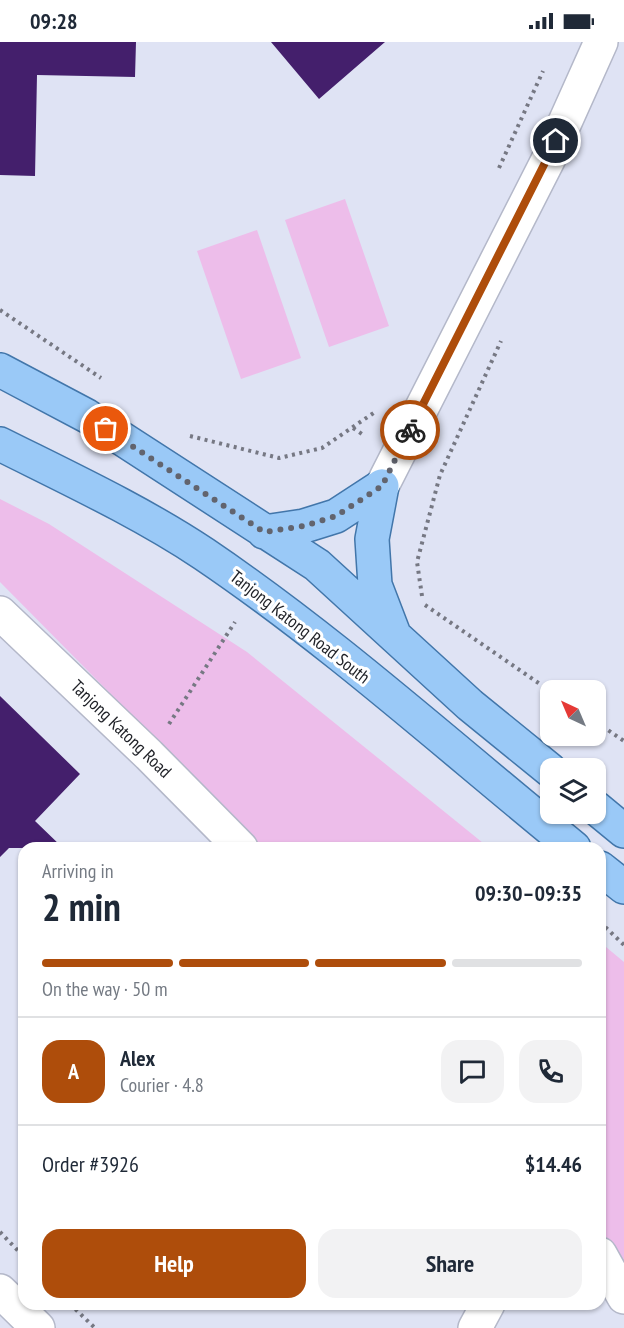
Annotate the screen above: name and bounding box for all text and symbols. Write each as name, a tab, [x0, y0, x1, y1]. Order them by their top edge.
text: 09:28	[30, 7, 78, 35]
pin	[530, 115, 581, 166]
icon: home	[539, 124, 572, 157]
courier	[380, 400, 440, 460]
pin	[80, 403, 131, 454]
icon: bag	[89, 412, 122, 445]
icon: bike	[394, 414, 427, 447]
street label: Tanjong Katong Road South	[226, 565, 375, 688]
street label: Tanjong Katong Road	[66, 675, 177, 782]
north arrow	[540, 680, 606, 746]
map controls	[540, 680, 606, 824]
button: layers	[540, 758, 606, 824]
text: Arriving in	[42, 858, 114, 884]
text: 09:30–09:35	[475, 879, 582, 907]
text: 2 min	[42, 881, 121, 932]
text: On the way · 50 m	[42, 976, 168, 1002]
button: chat	[441, 1040, 504, 1103]
button: phone	[519, 1040, 582, 1103]
text: Alex	[120, 1044, 155, 1072]
text: A	[68, 1057, 79, 1085]
text: Courier · 4.8	[120, 1072, 204, 1098]
text: Order #3926	[42, 1150, 139, 1178]
text: $14.46	[525, 1150, 582, 1178]
button: Help	[42, 1229, 306, 1298]
button: Share	[318, 1229, 582, 1298]

